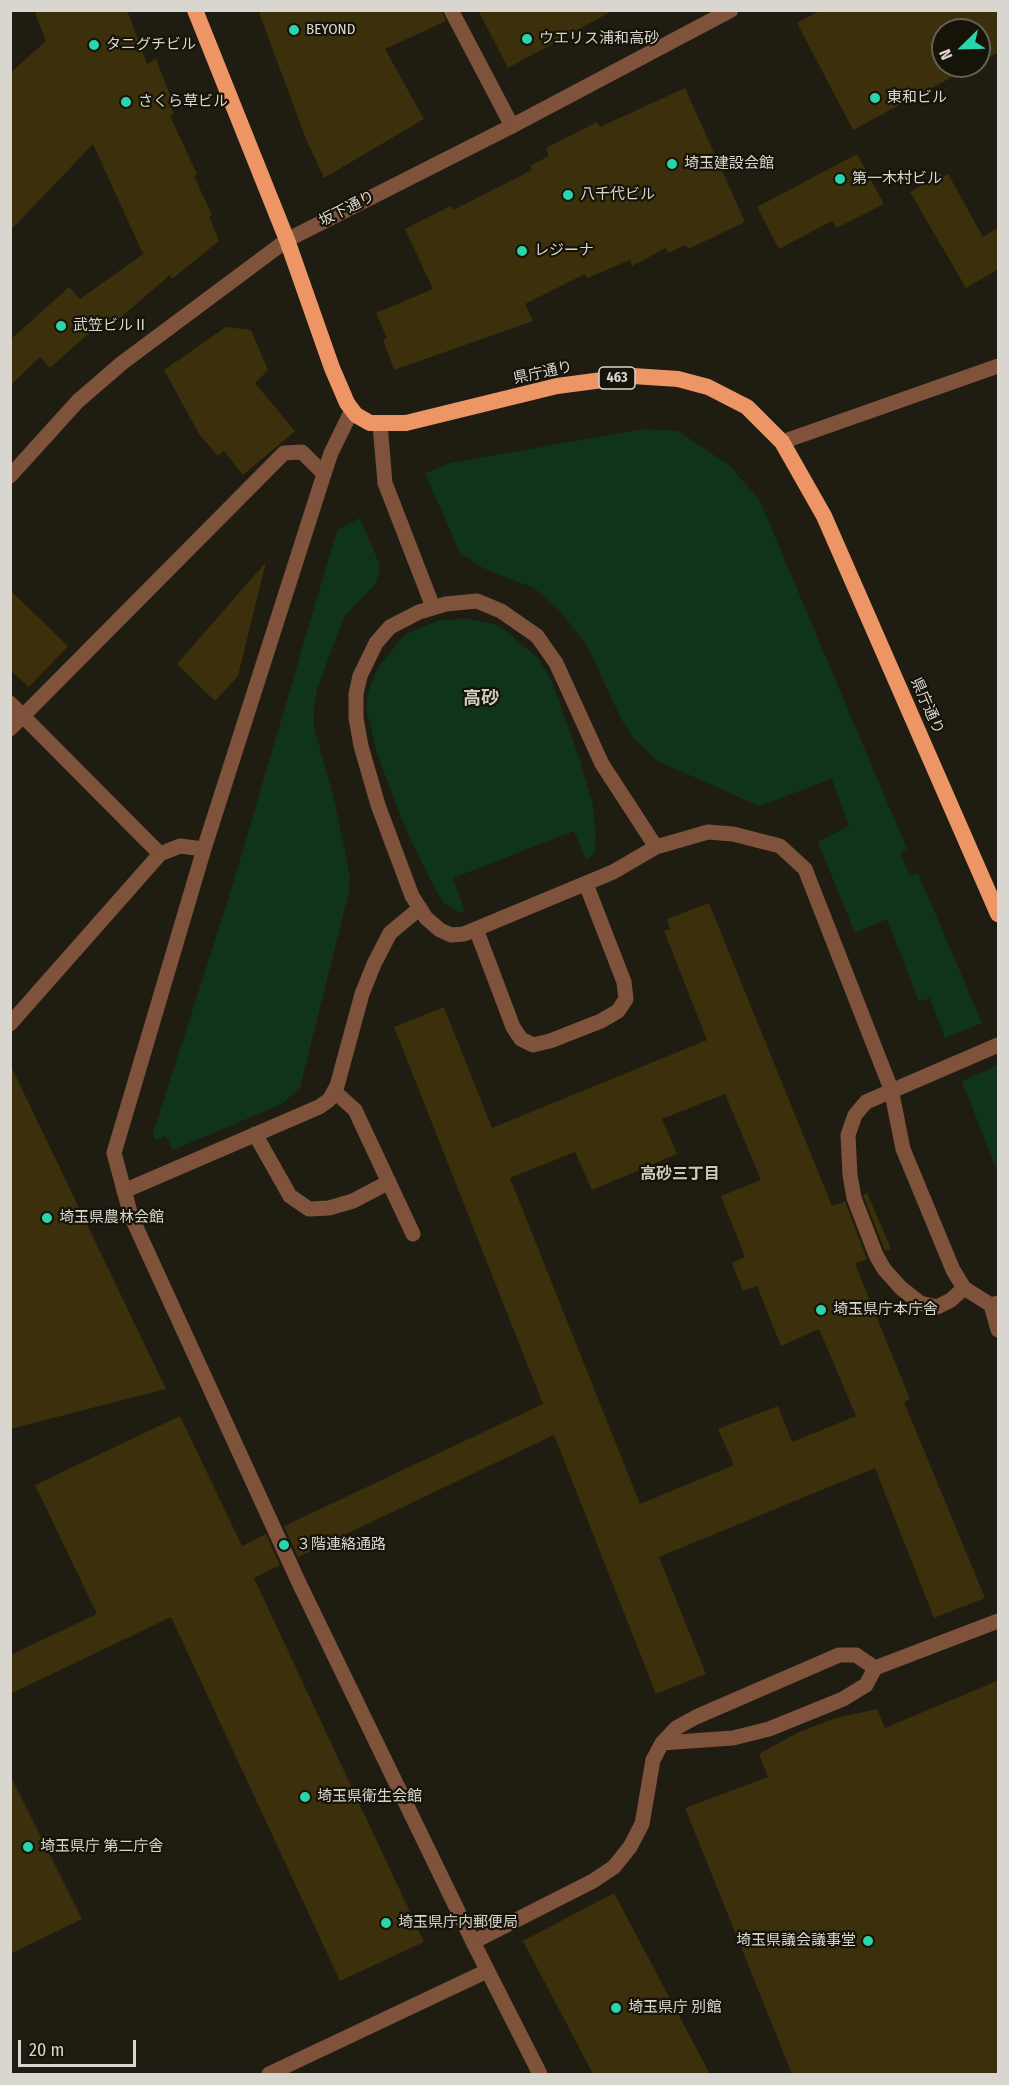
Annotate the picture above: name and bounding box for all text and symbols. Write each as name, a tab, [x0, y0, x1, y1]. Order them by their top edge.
north arrow	[931, 18, 991, 78]
place label: BEYOND	[306, 21, 355, 39]
marker: BEYOND	[287, 23, 301, 37]
place label: ウエリス浦和高砂	[539, 30, 659, 48]
marker: ウエリス浦和高砂	[520, 32, 534, 46]
place label: タニグチビル	[106, 36, 196, 54]
marker: タニグチビル	[87, 38, 101, 52]
text: N	[935, 46, 956, 63]
place label: 東和ビル	[887, 89, 947, 107]
marker: 東和ビル	[868, 91, 882, 105]
place label: さくら草ビル	[138, 93, 228, 111]
marker: さくら草ビル	[119, 95, 133, 109]
place label: 埼玉建設会館	[684, 155, 774, 173]
marker: 埼玉建設会館	[665, 157, 679, 171]
place label: 第一木村ビル	[852, 170, 942, 188]
marker: 第一木村ビル	[833, 172, 847, 186]
place label: 八千代ビル	[580, 186, 655, 204]
street label: 坂下通り	[316, 187, 378, 231]
marker: 八千代ビル	[561, 188, 575, 202]
place label: レジーナ	[534, 242, 594, 260]
marker: レジーナ	[515, 244, 529, 258]
place label: 武笠ビルⅡ	[73, 317, 148, 335]
marker: 武笠ビルⅡ	[54, 319, 68, 333]
street label: 県庁通り	[512, 358, 574, 388]
road number: 463	[599, 367, 635, 389]
street label: 県庁通り	[907, 675, 947, 737]
district label: 高砂	[463, 688, 499, 710]
district label: 高砂三丁目	[640, 1165, 720, 1185]
place label: 埼玉県農林会館	[59, 1209, 164, 1227]
marker: 埼玉県農林会館	[40, 1211, 54, 1225]
place label: 埼玉県庁本庁舎	[833, 1301, 938, 1319]
marker: 埼玉県庁本庁舎	[814, 1303, 828, 1317]
place label: ３階連絡通路	[296, 1536, 386, 1554]
marker: ３階連絡通路	[277, 1538, 291, 1552]
place label: 埼玉県衛生会館	[317, 1788, 422, 1806]
marker: 埼玉県衛生会館	[298, 1790, 312, 1804]
place label: 埼玉県庁 第二庁舎	[40, 1838, 164, 1856]
marker: 埼玉県庁 第二庁舎	[21, 1840, 35, 1854]
place label: 埼玉県庁内郵便局	[398, 1914, 518, 1932]
marker: 埼玉県庁内郵便局	[379, 1916, 393, 1930]
place label: 埼玉県議会議事堂	[736, 1932, 856, 1950]
marker: 埼玉県議会議事堂	[861, 1934, 875, 1948]
place label: 埼玉県庁 別館	[628, 1999, 722, 2017]
marker: 埼玉県庁 別館	[609, 2001, 623, 2015]
scale bar	[21, 2028, 140, 2066]
text: 20 m	[29, 2039, 64, 2061]

